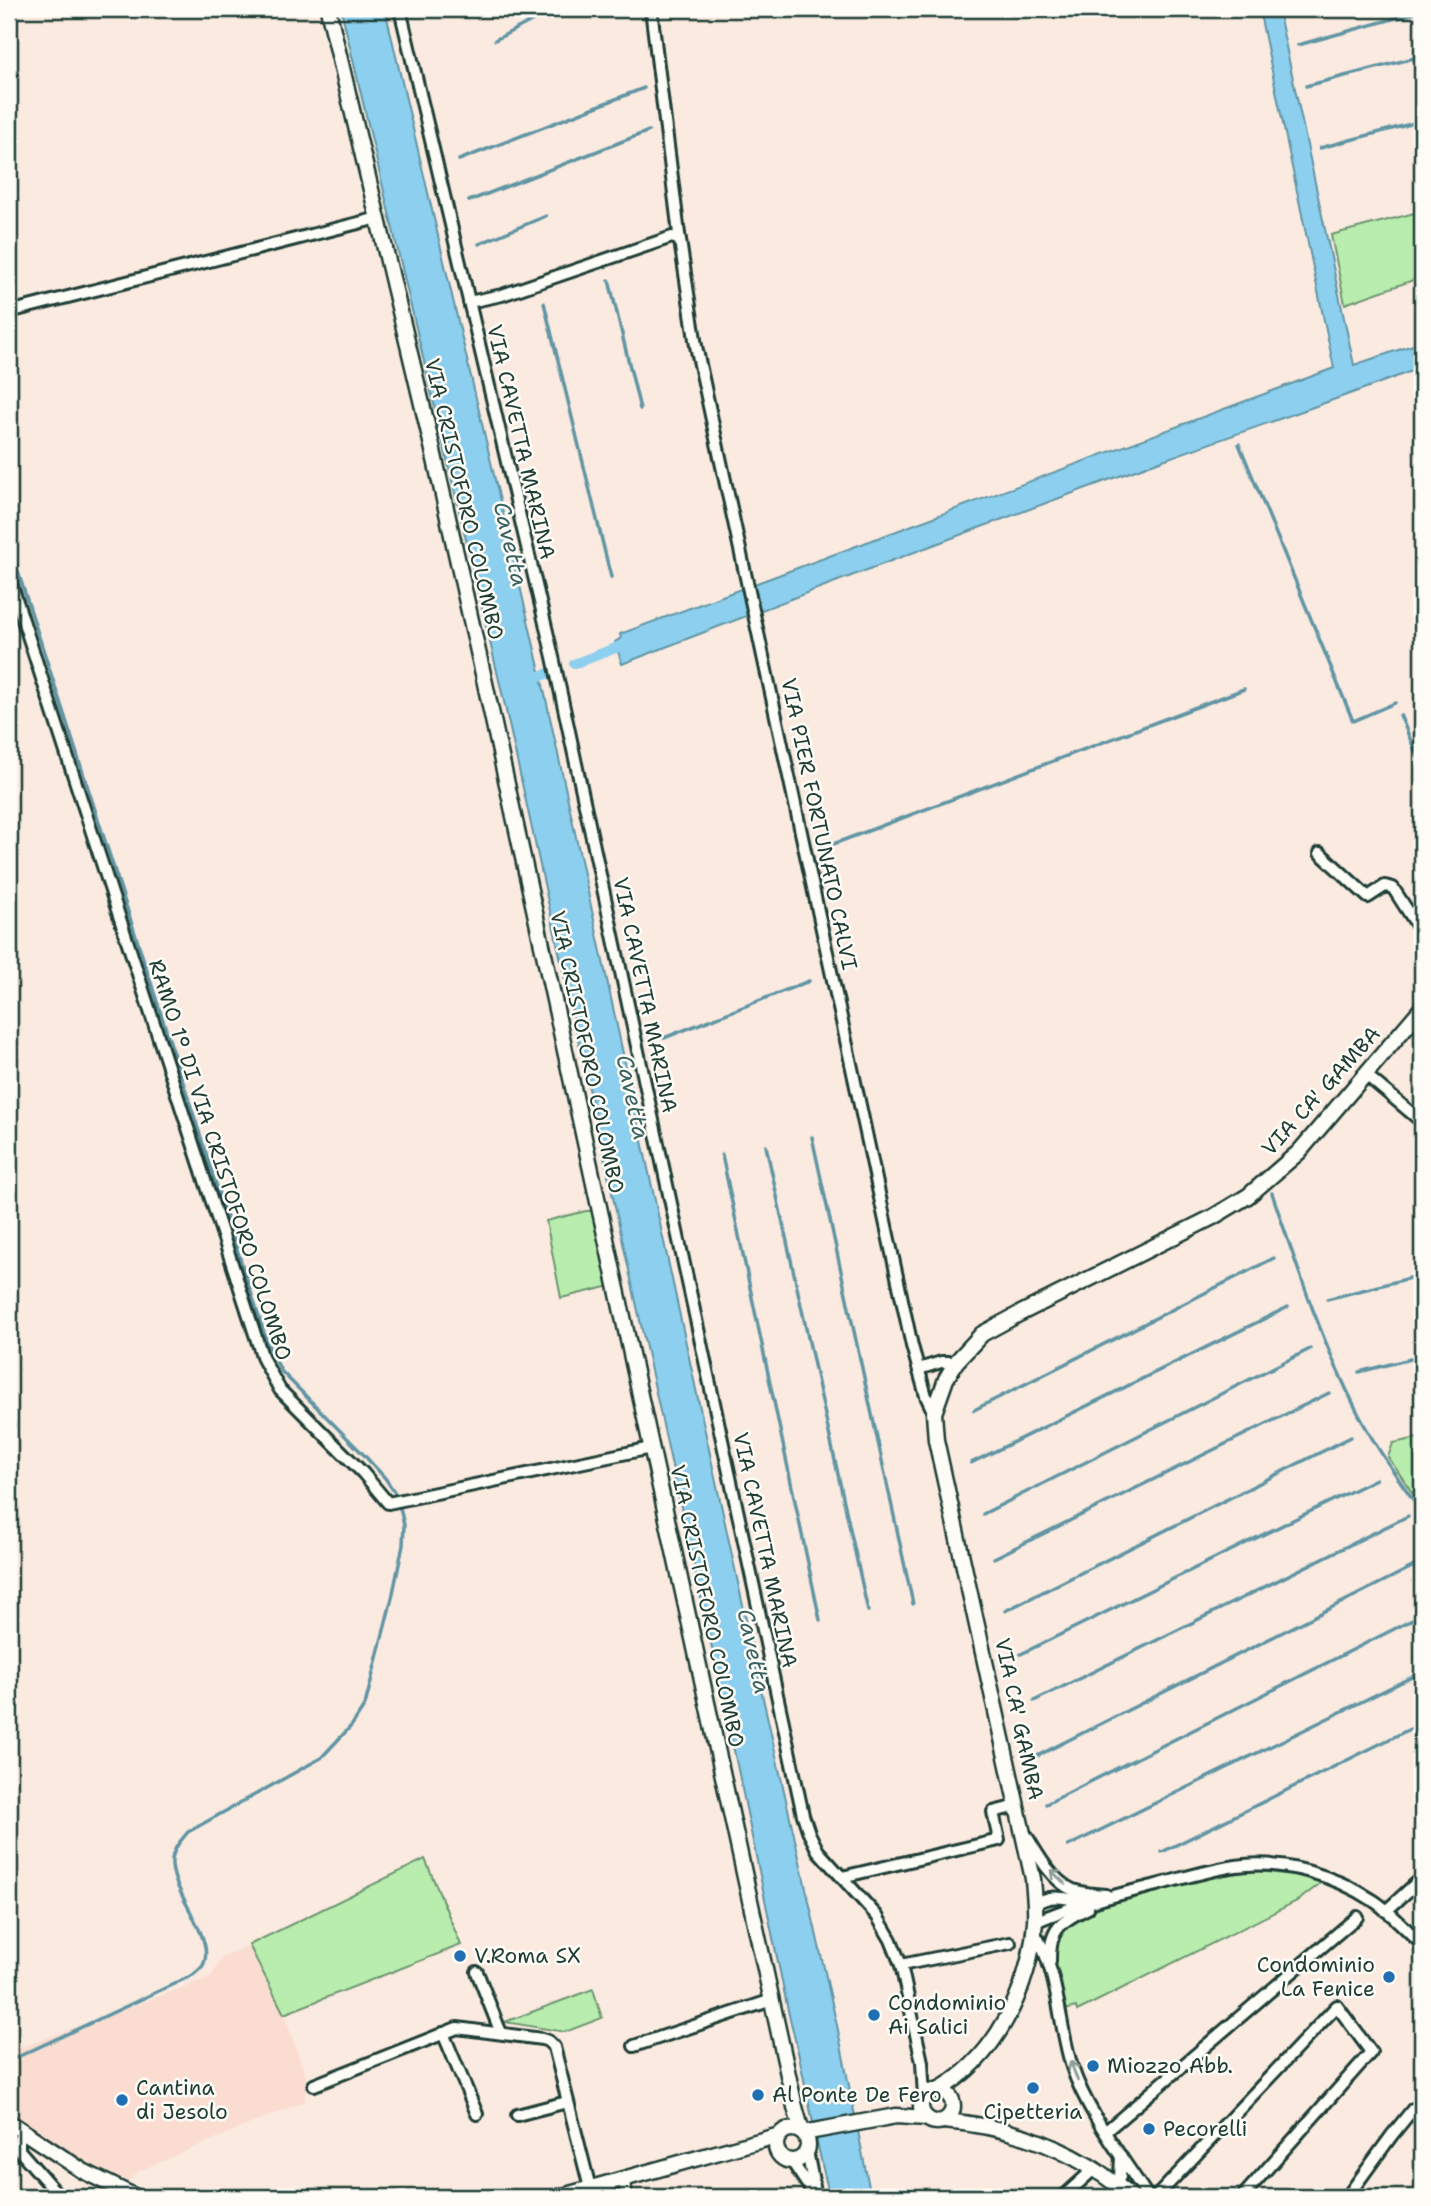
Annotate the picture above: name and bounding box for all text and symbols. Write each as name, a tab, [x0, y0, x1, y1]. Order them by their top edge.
street label: VIA CAVETTA MARINA	[480, 322, 562, 562]
street label: VIA CRISTOFORO COLOMBO	[418, 355, 510, 643]
water label: Cavetta	[487, 499, 535, 589]
street label: VIA PIER FORTUNATO CALVI	[774, 675, 864, 973]
street label: VIA CAVETTA MARINA	[606, 875, 684, 1115]
street label: VIA CRISTOFORO COLOMBO	[543, 908, 631, 1196]
street label: RAMO 1° DI VIA CRISTOFORO COLOMBO	[142, 956, 298, 1364]
street label: VIA CA' GAMBA	[1255, 1020, 1387, 1162]
water label: Cavetta	[609, 1052, 657, 1142]
street label: VIA CAVETTA MARINA	[726, 1430, 804, 1670]
street label: VIA CRISTOFORO COLOMBO	[663, 1462, 751, 1750]
water label: Cavetta	[730, 1606, 778, 1696]
street label: VIA CA' GAMBA	[988, 1635, 1050, 1803]
one-way arrow	[1049, 1869, 1067, 1886]
place label: V.Roma SX	[474, 1942, 581, 1970]
marker: V.Roma SX	[452, 1948, 468, 1964]
place label: Condominio La Fenice	[1257, 1951, 1375, 2003]
marker: Condominio La Fenice	[1381, 1969, 1397, 1985]
place label: Condominio Ai Salici	[888, 1989, 1006, 2041]
marker: Condominio Ai Salici	[866, 2007, 882, 2023]
place label: Miozzo Abb.	[1107, 2052, 1233, 2080]
marker: Miozzo Abb.	[1085, 2058, 1101, 2074]
one-way arrow	[1067, 2061, 1079, 2083]
place label: Cantina di Jesolo	[136, 2074, 228, 2126]
marker: Cipetteria	[1025, 2080, 1041, 2096]
place label: Al Ponte De Fero	[772, 2081, 942, 2109]
marker: Al Ponte De Fero	[750, 2087, 766, 2103]
marker: Cantina di Jesolo	[114, 2092, 130, 2108]
place label: Cipetteria	[984, 2098, 1082, 2126]
place label: Pecorelli	[1163, 2115, 1248, 2143]
marker: Pecorelli	[1141, 2121, 1157, 2137]

